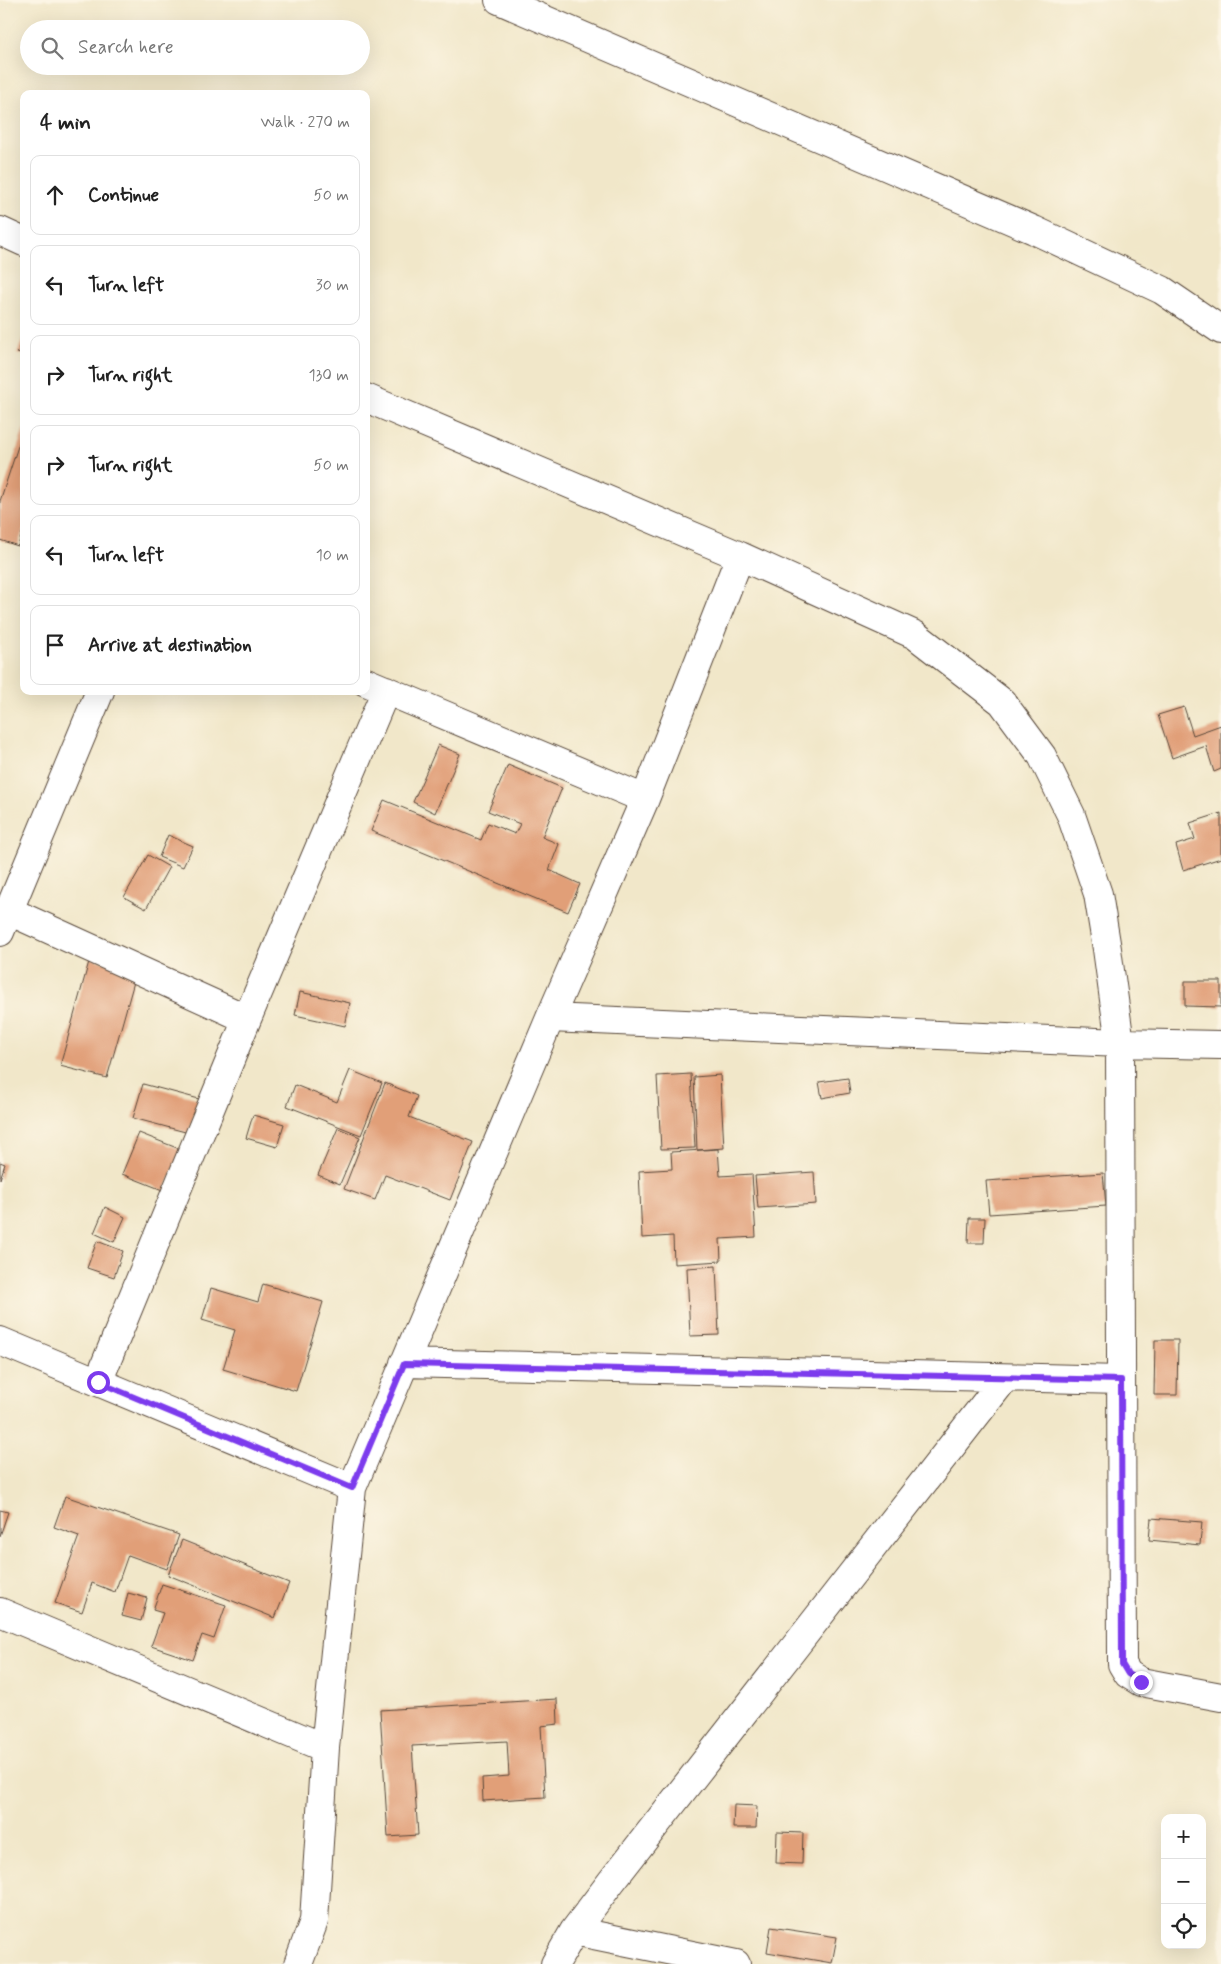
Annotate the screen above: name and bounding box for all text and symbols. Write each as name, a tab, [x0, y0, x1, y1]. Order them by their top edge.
search box	[20, 20, 370, 75]
icon: search	[38, 34, 66, 62]
text: Search here	[78, 35, 174, 60]
text: 4 min	[40, 109, 91, 137]
text: Walk · 270 m	[261, 112, 350, 133]
icon: ahead	[41, 181, 69, 209]
text: Continue	[88, 183, 159, 208]
text: 50 m	[313, 185, 349, 206]
icon: left	[41, 271, 69, 299]
text: Turn left	[88, 273, 164, 298]
text: 30 m	[316, 275, 349, 296]
icon: right	[41, 361, 69, 389]
text: Turn right	[88, 363, 172, 388]
text: 130 m	[308, 365, 349, 386]
icon: right	[41, 451, 69, 479]
text: Turn right	[88, 453, 172, 478]
text: 50 m	[313, 455, 349, 476]
icon: left	[41, 541, 69, 569]
text: Turn left	[88, 543, 164, 568]
text: 10 m	[316, 545, 349, 566]
icon: arrive	[41, 631, 69, 659]
text: Arrive at destination	[88, 633, 252, 658]
route start	[87, 1371, 110, 1394]
route end	[1130, 1671, 1153, 1694]
map controls	[1161, 1814, 1206, 1949]
button: +	[1161, 1814, 1206, 1859]
button: −	[1161, 1859, 1206, 1904]
button: locate	[1161, 1904, 1206, 1949]

